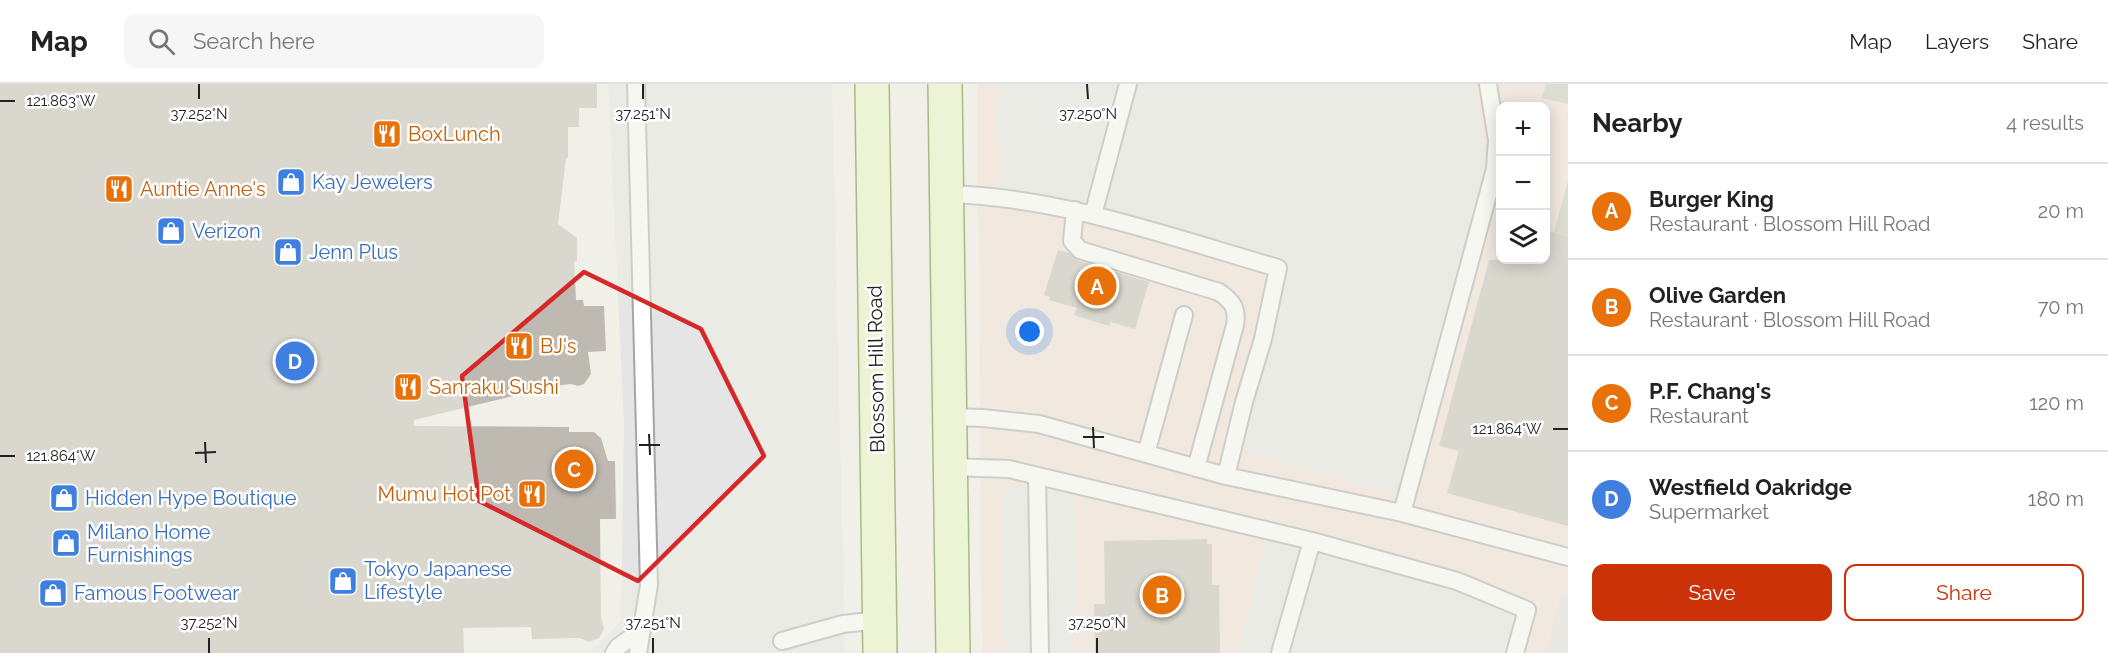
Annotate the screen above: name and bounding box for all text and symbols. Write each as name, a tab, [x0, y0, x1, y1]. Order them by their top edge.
search box	[124, 14, 544, 68]
text: Map	[30, 25, 88, 58]
icon: search	[145, 25, 178, 58]
text: Search here	[193, 28, 315, 54]
text: Map	[1849, 29, 1892, 54]
text: Layers	[1925, 29, 1989, 54]
text: Share	[2022, 29, 2078, 54]
text: 121.863°W	[27, 92, 96, 110]
map controls	[1496, 102, 1550, 264]
button: +	[1496, 102, 1550, 156]
text: 37.252°N	[171, 105, 228, 123]
text: 37.251°N	[615, 105, 671, 123]
text: 37.250°N	[1059, 105, 1117, 123]
text: Nearby	[1592, 108, 1682, 138]
text: 4 results	[2006, 111, 2084, 135]
restaurant icon: BoxLunch	[371, 118, 403, 150]
place label: BoxLunch	[408, 122, 501, 146]
button: −	[1496, 156, 1550, 210]
shop icon: Kay Jewelers	[275, 166, 307, 198]
place label: Kay Jewelers	[312, 170, 433, 194]
restaurant icon: Auntie Anne's	[103, 173, 135, 205]
place label: Auntie Anne's	[140, 177, 266, 201]
text: Burger King	[1649, 186, 1774, 212]
text: A	[1605, 199, 1618, 223]
text: 20 m	[2038, 199, 2084, 223]
button: layers	[1496, 210, 1550, 264]
text: Restaurant · Blossom Hill Road	[1649, 212, 1931, 236]
shop icon: Verizon	[155, 215, 187, 247]
place label: Verizon	[192, 219, 261, 243]
shop icon: Jenn Plus	[272, 236, 304, 268]
place label: Jenn Plus	[309, 240, 398, 264]
pin: A	[1078, 264, 1116, 308]
text: Olive Garden	[1649, 282, 1786, 308]
street label: Blossom Hill Road	[863, 285, 889, 453]
text: B	[1605, 295, 1618, 319]
text: 70 m	[2038, 295, 2084, 319]
text: Restaurant · Blossom Hill Road	[1649, 308, 1931, 332]
your location	[1015, 317, 1044, 346]
restaurant icon: BJ's	[503, 330, 535, 362]
place label: BJ's	[540, 334, 576, 358]
pin: D	[276, 338, 314, 384]
restaurant icon: Sanraku Sushi	[392, 371, 424, 403]
place label: Sanraku Sushi	[429, 375, 559, 399]
text: P.F. Chang's	[1649, 378, 1771, 404]
text: C	[1605, 391, 1618, 415]
text: 120 m	[2029, 391, 2084, 415]
text: Restaurant	[1649, 404, 1749, 428]
text: 121.864°W	[1472, 420, 1542, 438]
pin: C	[554, 446, 594, 492]
text: 121.864°W	[26, 447, 96, 465]
text: Westfield Oakridge	[1649, 474, 1852, 500]
restaurant icon: Mumu Hot Pot	[516, 478, 548, 510]
shop icon: Hidden Hype Boutique	[48, 482, 80, 514]
place label: Mumu Hot Pot	[377, 482, 511, 506]
place label: Hidden Hype Boutique	[85, 486, 297, 510]
text: D	[1604, 487, 1619, 511]
text: 180 m	[2028, 487, 2084, 511]
text: Supermarket	[1649, 500, 1769, 524]
place label: Milano Home Furnishings	[87, 520, 211, 567]
shop icon: Milano Home Furnishings	[50, 527, 82, 559]
place label: Tokyo Japanese Lifestyle	[364, 557, 512, 604]
button: Save	[1592, 564, 1832, 621]
button: Share	[1844, 564, 2084, 621]
shop icon: Tokyo Japanese Lifestyle	[327, 565, 359, 597]
pin: B	[1142, 572, 1182, 618]
shop icon: Famous Footwear	[37, 577, 69, 609]
place label: Famous Footwear	[74, 581, 239, 605]
text: 37.252°N	[181, 614, 238, 632]
text: 37.251°N	[625, 614, 681, 632]
text: 37.250°N	[1068, 614, 1126, 632]

